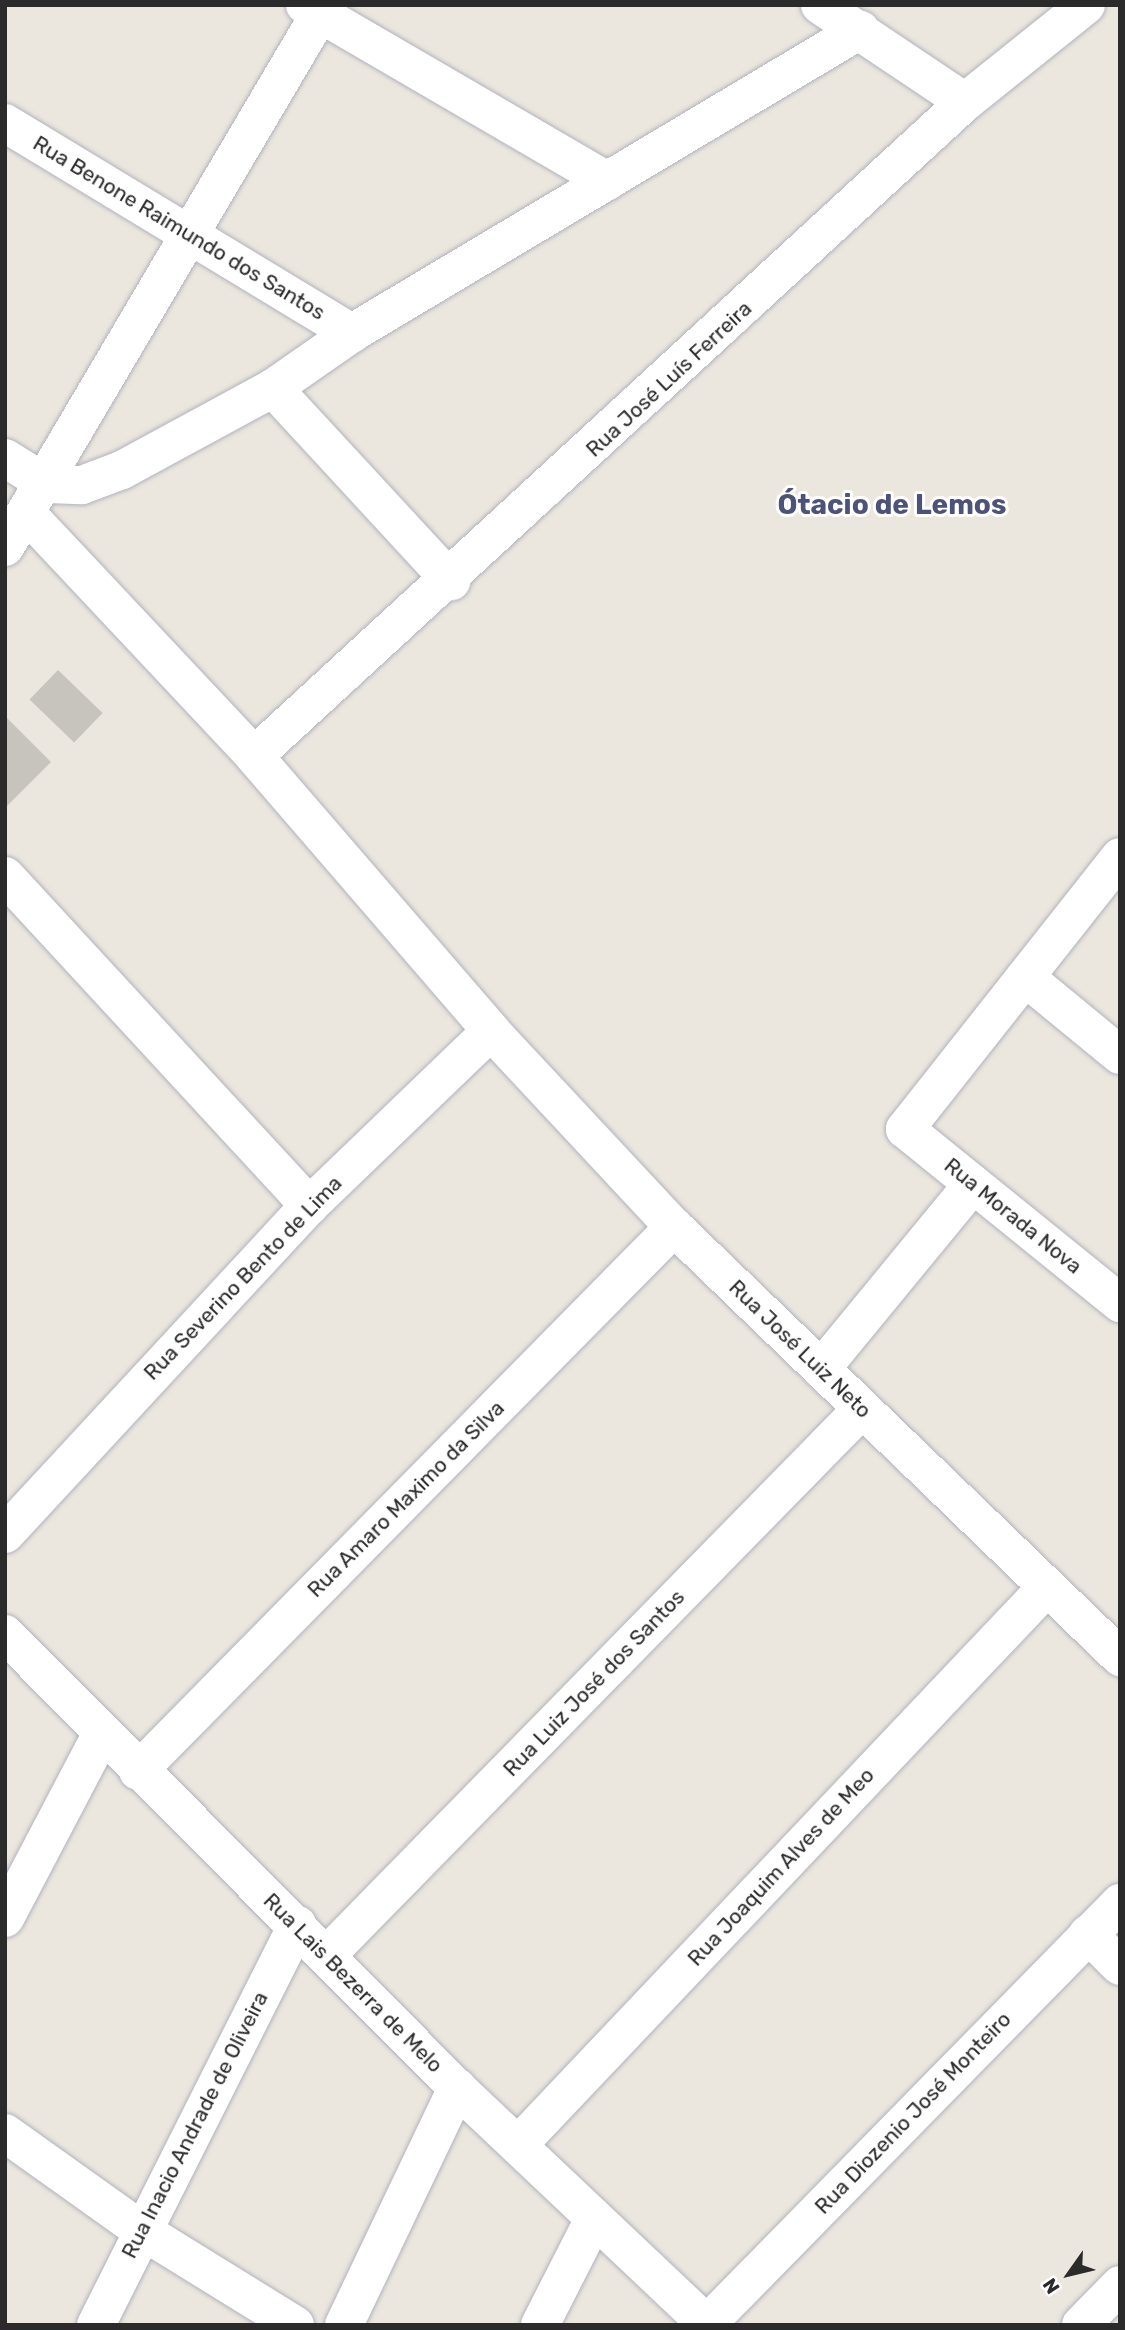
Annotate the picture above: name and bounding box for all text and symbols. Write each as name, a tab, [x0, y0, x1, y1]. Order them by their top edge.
street label: Rua Benone Raimundo dos Santos	[28, 131, 330, 325]
street label: Rua José Luís Ferreira	[581, 296, 757, 462]
district label: Ótacio de Lemos	[778, 488, 1006, 522]
street label: Rua Morada Nova	[939, 1153, 1087, 1279]
street label: Rua Severino Bento de Lima	[139, 1171, 347, 1385]
street label: Rua José Luiz Neto	[724, 1275, 876, 1423]
street label: Rua Amaro Maximo da Silva	[302, 1395, 510, 1603]
street label: Rua Luiz José dos Santos	[498, 1584, 690, 1782]
street label: Rua Joaquim Alves de Meo	[682, 1763, 880, 1971]
street label: Rua Lais Bezerra de Melo	[258, 1888, 448, 2078]
street label: Rua Inacio Andrade de Oliveira	[116, 1987, 274, 2263]
street label: Rua Diozenio José Monteiro	[810, 2007, 1016, 2219]
north arrow	[1034, 2239, 1104, 2309]
text: N	[1038, 2274, 1065, 2298]

